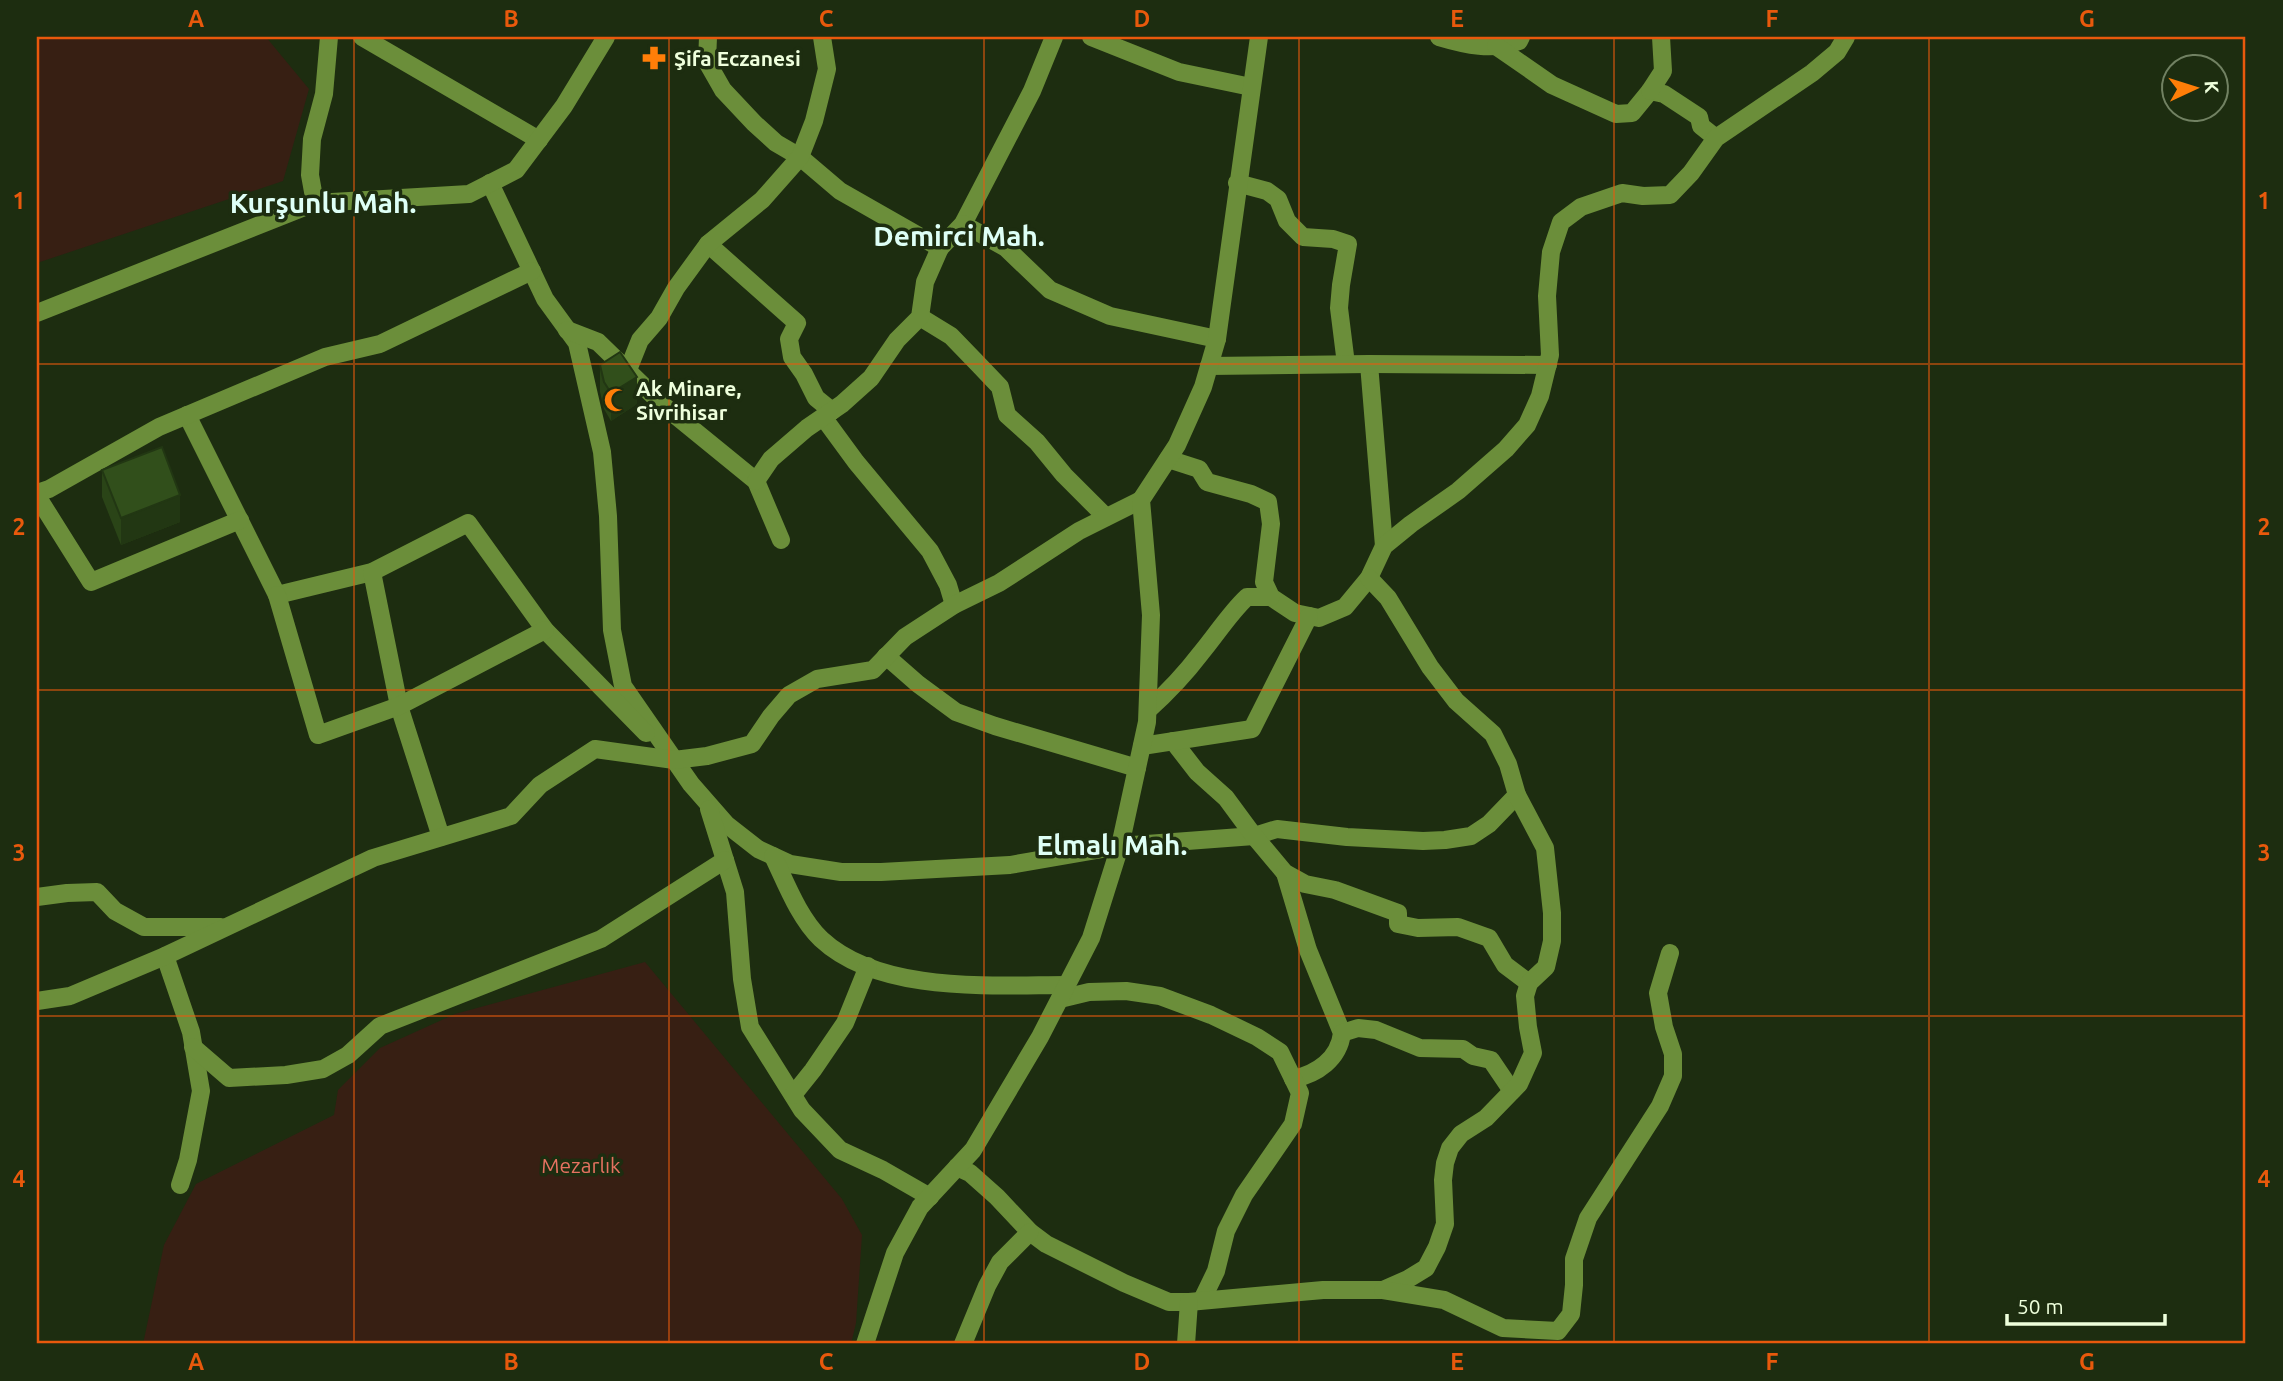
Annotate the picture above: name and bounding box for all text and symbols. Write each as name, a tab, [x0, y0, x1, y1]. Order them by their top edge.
text: A	[188, 6, 204, 31]
text: B	[503, 6, 519, 31]
text: C	[819, 6, 834, 31]
text: D	[1134, 6, 1150, 31]
text: E	[1450, 6, 1464, 31]
text: F	[1766, 6, 1779, 31]
text: G	[2079, 6, 2095, 31]
pharmacy icon: Şifa Eczanesi	[640, 44, 668, 72]
place label: Şifa Eczanesi	[674, 46, 801, 70]
north arrow	[2160, 52, 2230, 122]
text: K	[2201, 80, 2223, 94]
district label: Kurşunlu Mah.	[230, 187, 416, 219]
text: 1	[13, 188, 25, 213]
text: 1	[2258, 188, 2270, 213]
district label: Demirci Mah.	[873, 220, 1045, 251]
place label: Ak Minare, Sivrihisar	[636, 376, 741, 424]
mosque icon: Ak Minare, Sivrihisar	[602, 386, 630, 414]
text: 2	[13, 514, 25, 539]
text: 2	[2258, 514, 2270, 539]
district label: Elmalı Mah.	[1037, 829, 1187, 860]
text: 3	[13, 840, 25, 865]
text: 3	[2258, 840, 2270, 865]
park label: Mezarlık	[541, 1153, 621, 1177]
text: 4	[13, 1166, 26, 1191]
text: 4	[2258, 1166, 2271, 1191]
scale bar	[2007, 1283, 2164, 1327]
text: 50 m	[2017, 1294, 2064, 1318]
text: A	[188, 1349, 204, 1374]
text: B	[503, 1349, 519, 1374]
text: C	[819, 1349, 834, 1374]
text: D	[1134, 1349, 1150, 1374]
text: E	[1450, 1349, 1464, 1374]
text: F	[1766, 1349, 1779, 1374]
text: G	[2079, 1349, 2095, 1374]

